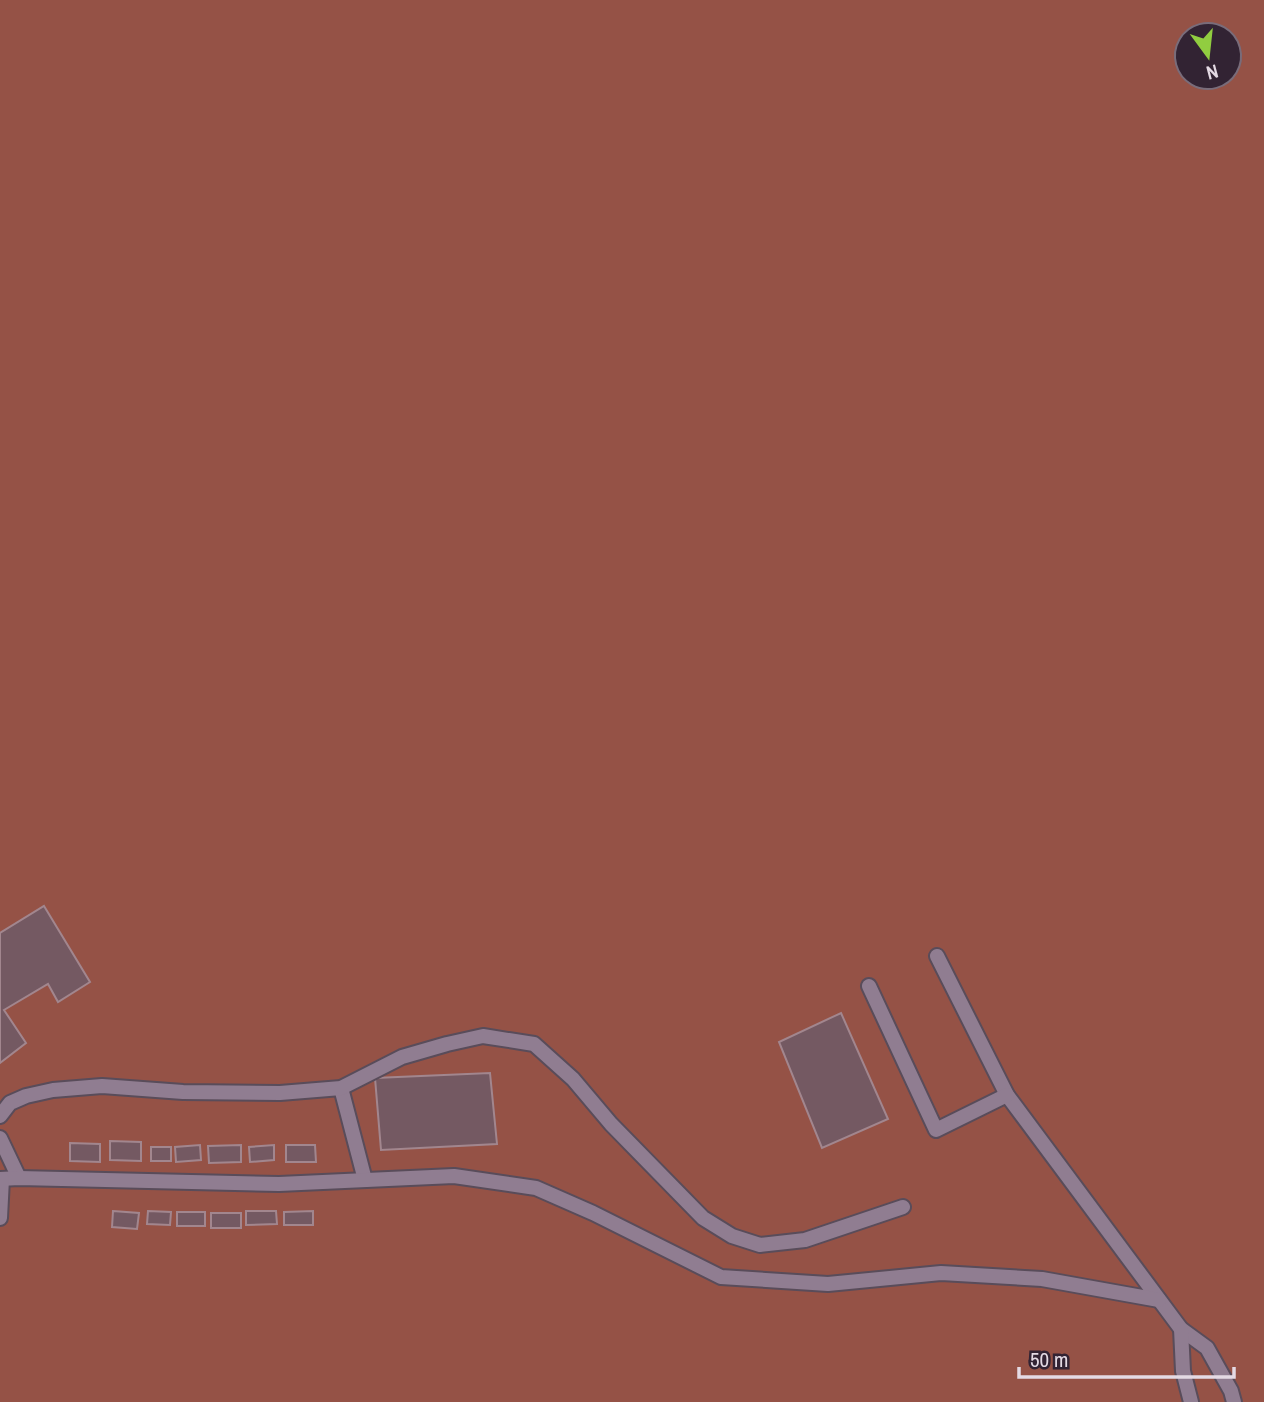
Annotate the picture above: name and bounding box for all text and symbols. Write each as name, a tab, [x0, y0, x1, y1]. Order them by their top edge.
north arrow	[1173, 21, 1243, 91]
text: N	[1204, 58, 1221, 86]
scale bar	[1019, 1336, 1234, 1380]
text: 50 m	[1030, 1345, 1068, 1374]

